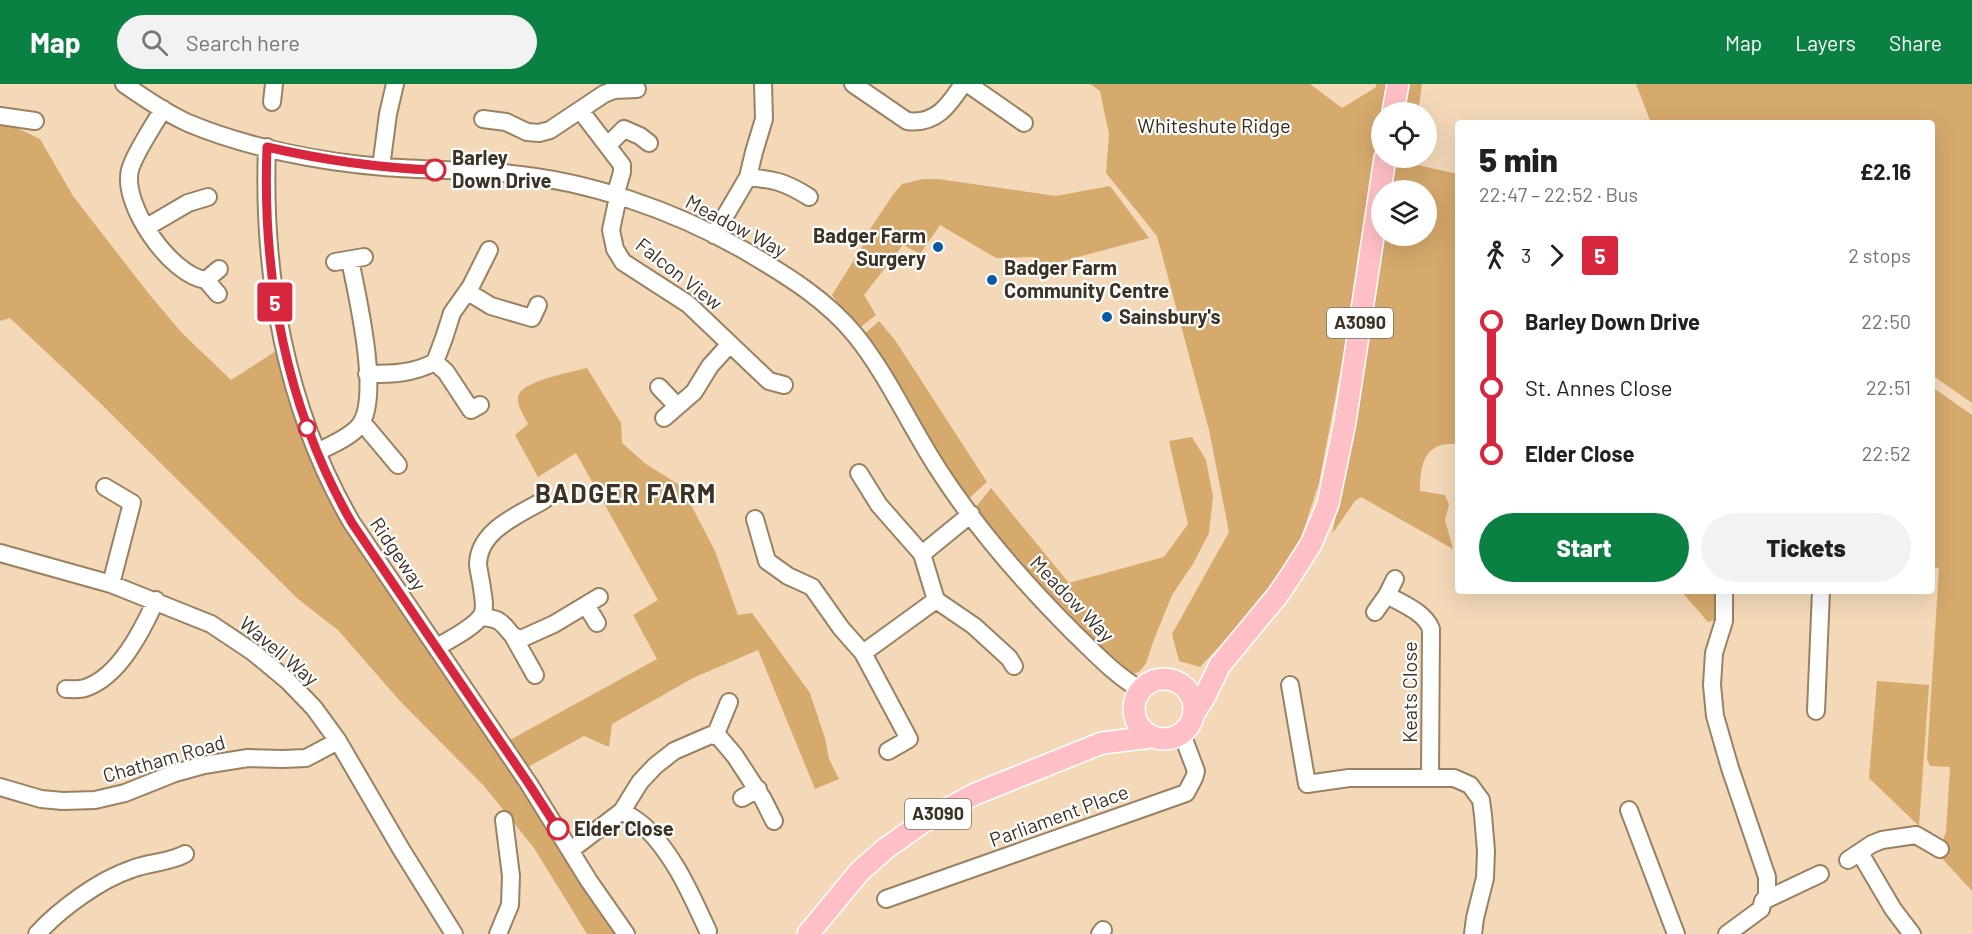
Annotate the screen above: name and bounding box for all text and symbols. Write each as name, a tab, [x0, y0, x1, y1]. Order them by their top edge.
search box	[117, 15, 537, 69]
text: Map	[30, 25, 81, 59]
icon: search	[138, 26, 171, 59]
text: Search here	[186, 29, 300, 55]
text: Map	[1725, 30, 1762, 55]
text: Layers	[1795, 30, 1856, 55]
text: Share	[1889, 30, 1942, 55]
map controls	[1371, 102, 1437, 246]
button: locate	[1371, 102, 1437, 168]
park label: Whiteshute Ridge	[1137, 113, 1291, 137]
text: 5 min	[1479, 139, 1558, 179]
place label: Barley Down Drive	[452, 145, 551, 192]
text: £2.16	[1860, 158, 1911, 184]
marker: Barley Down Drive	[424, 159, 446, 181]
button: layers	[1371, 180, 1437, 246]
text: 22:47 – 22:52 · Bus	[1479, 182, 1638, 206]
street label: Meadow Way	[682, 189, 791, 262]
place label: Badger Farm Surgery	[813, 223, 926, 270]
street label: Falcon View	[632, 232, 728, 314]
icon: walk	[1479, 239, 1512, 272]
icon: forward	[1540, 239, 1573, 272]
marker: Badger Farm Surgery	[931, 240, 945, 254]
text: 3	[1521, 243, 1531, 267]
text: 5	[1594, 243, 1606, 268]
text: 2 stops	[1848, 243, 1911, 267]
place label: Badger Farm Community Centre	[1004, 255, 1169, 302]
marker: Badger Farm Community Centre	[985, 273, 999, 287]
line badge: 5	[256, 282, 294, 322]
text: 5	[269, 290, 281, 315]
place label: Sainsbury's	[1119, 304, 1221, 328]
road number: A3090	[1327, 308, 1393, 338]
text: Barley Down Drive	[1525, 308, 1700, 334]
text: 22:50	[1861, 309, 1911, 333]
marker: Sainsbury's	[1100, 310, 1114, 324]
text: St. Annes Close	[1525, 374, 1673, 400]
text: 22:51	[1866, 375, 1911, 399]
unlabelled marker	[298, 419, 316, 437]
text: Elder Close	[1525, 440, 1635, 466]
text: 22:52	[1862, 441, 1911, 465]
district label: BADGER FARM	[535, 477, 717, 508]
street label: Ridgeway	[366, 512, 432, 595]
button: Start	[1479, 513, 1689, 582]
button: Tickets	[1701, 513, 1911, 582]
street label: Meadow Way	[1026, 550, 1120, 647]
street label: Wavell Way	[235, 610, 324, 690]
street label: Keats Close	[1397, 641, 1421, 743]
street label: Chatham Road	[100, 729, 228, 787]
street label: Parliament Place	[986, 779, 1131, 851]
road number: A3090	[905, 799, 971, 829]
place label: Elder Close	[574, 816, 674, 840]
marker: Elder Close	[547, 818, 569, 840]

